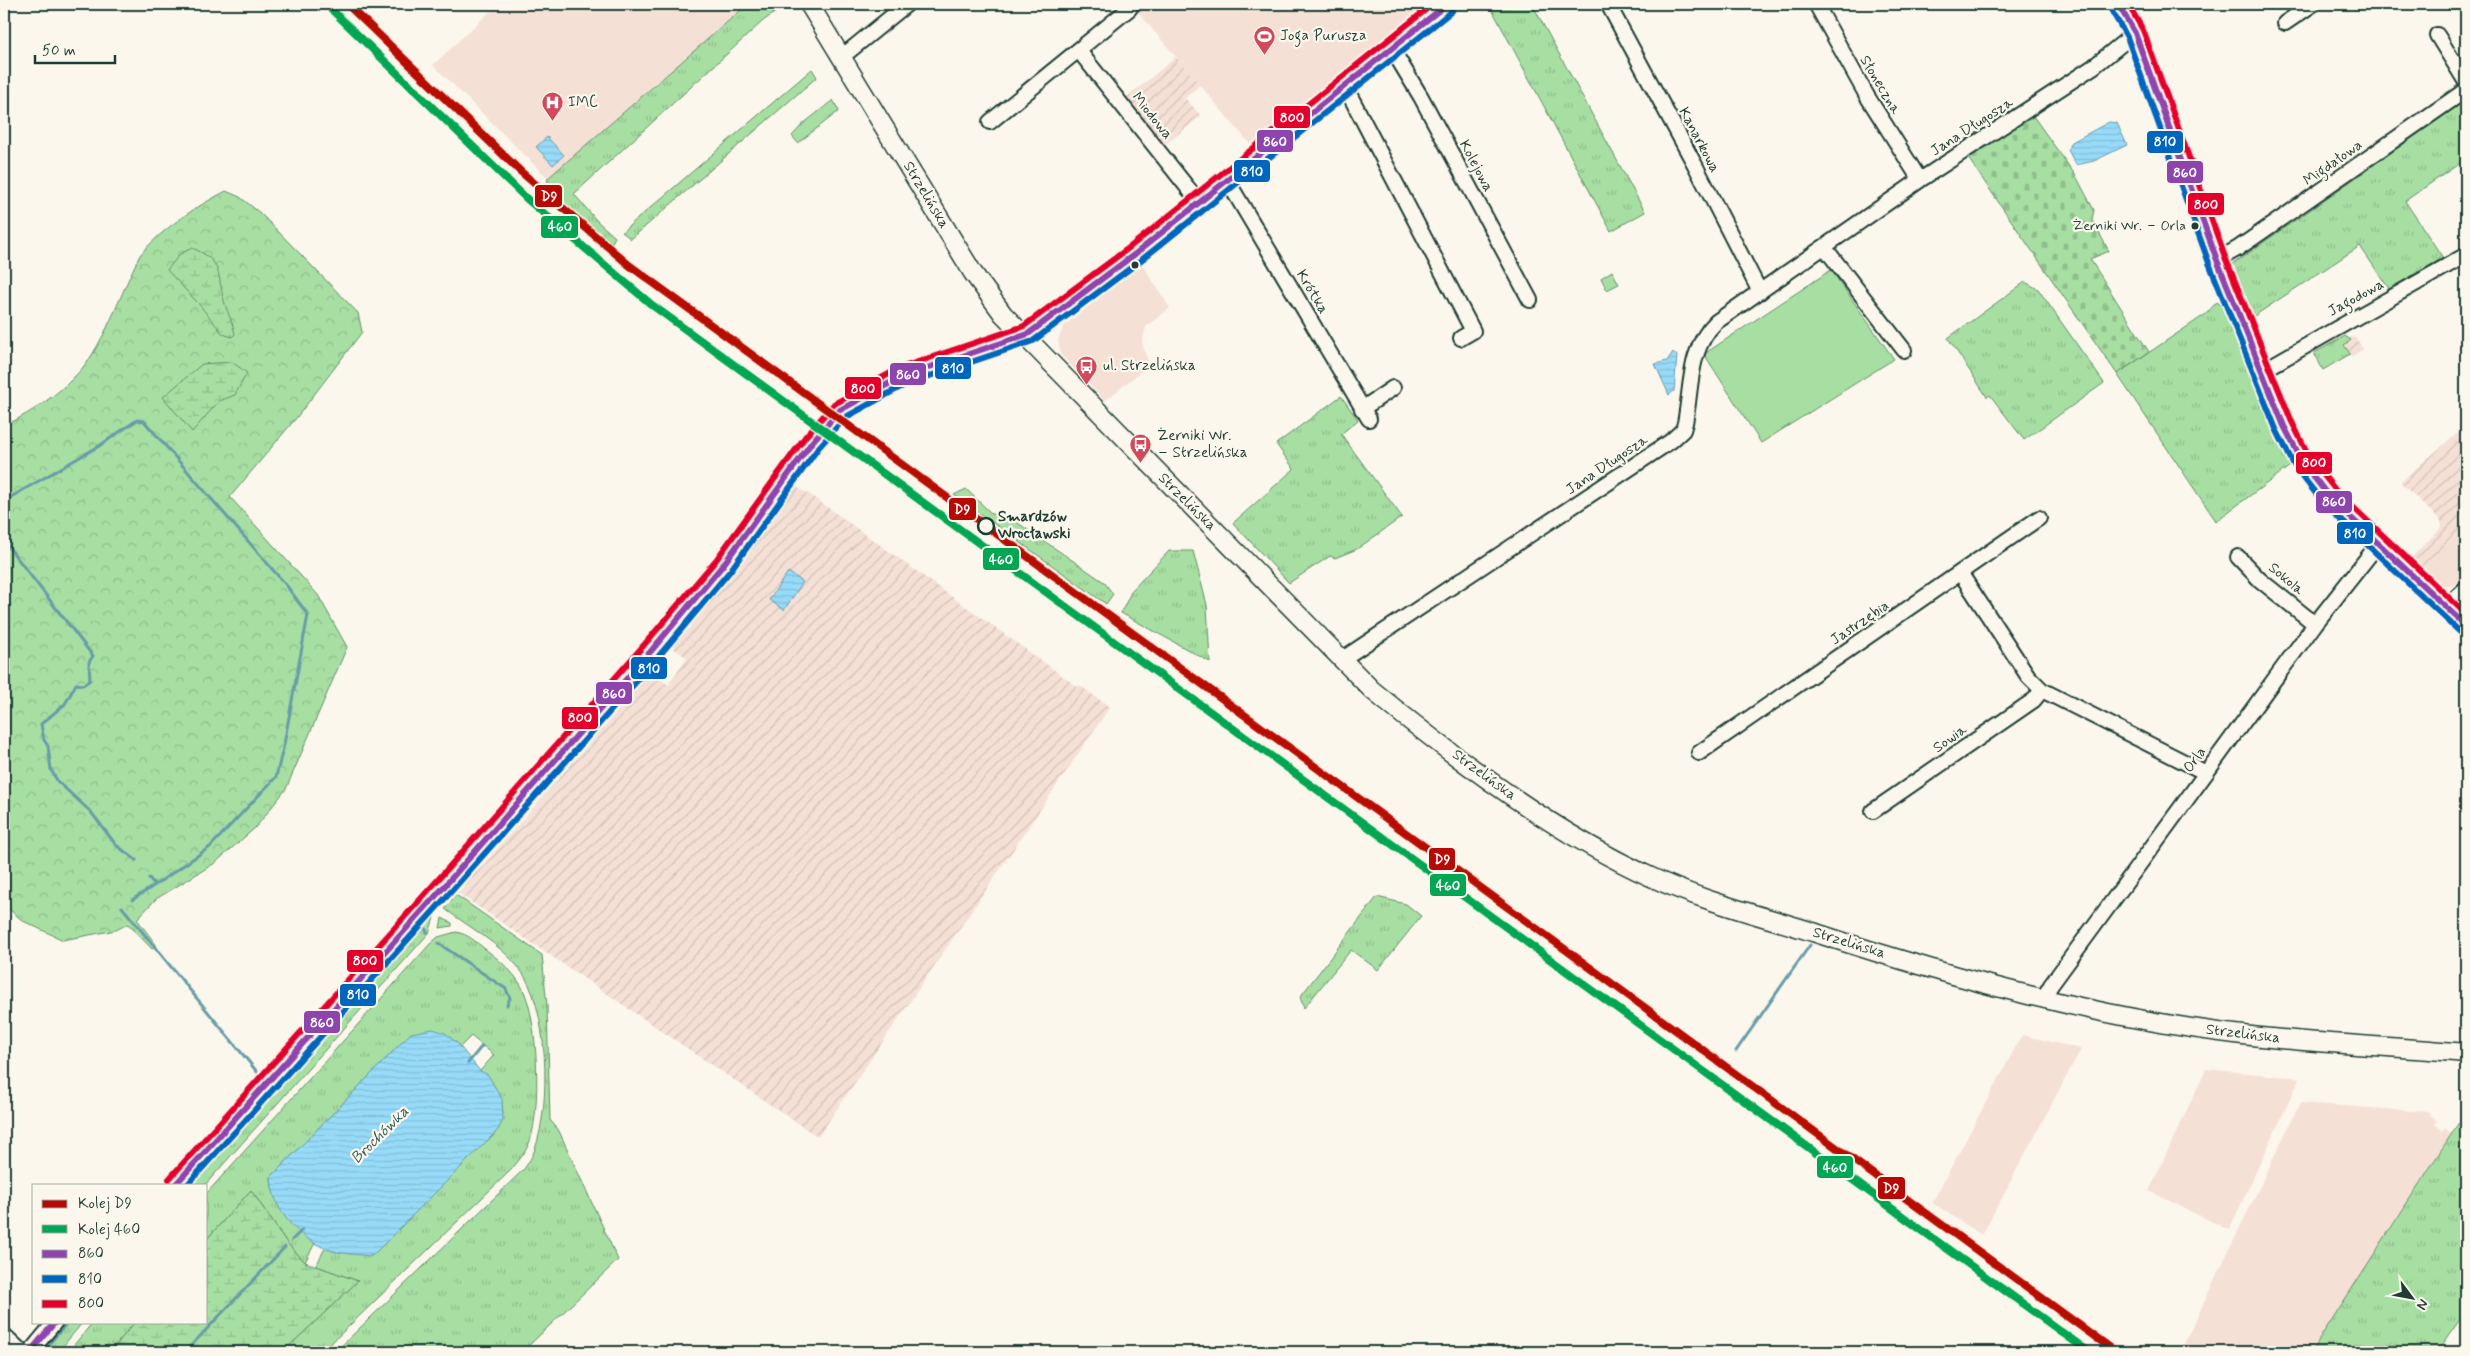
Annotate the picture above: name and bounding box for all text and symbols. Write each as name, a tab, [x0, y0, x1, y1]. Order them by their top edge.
sports icon: Joga Purusza	[1252, 24, 1276, 55]
place label: Joga Purusza	[1280, 26, 1366, 47]
scale bar	[35, 32, 115, 64]
text: 50 m	[42, 41, 76, 61]
street label: Słoneczna	[1855, 52, 1906, 119]
street label: Miodowa	[1127, 88, 1177, 144]
hospital icon: IMC	[540, 91, 564, 122]
street label: Jana Długosza	[1927, 92, 2018, 161]
place label: IMC	[568, 93, 598, 113]
street label: Kanarkowa	[1673, 104, 1725, 176]
line badge: 800	[1273, 105, 1311, 129]
text: 800	[1280, 109, 1304, 127]
line badge: 860	[1256, 129, 1294, 153]
line badge: 810	[2146, 130, 2184, 154]
text: 860	[1263, 133, 1287, 151]
text: 810	[2154, 133, 2176, 151]
street label: Migdałowa	[2299, 135, 2367, 191]
street label: Kolejowa	[1454, 137, 1498, 196]
street label: Strzelińska	[898, 158, 954, 232]
line badge: 810	[1233, 159, 1271, 183]
line badge: 860	[2166, 160, 2204, 184]
text: 810	[1241, 163, 1263, 181]
text: 860	[2173, 164, 2197, 182]
line badge: D9	[534, 184, 563, 208]
text: D9	[541, 188, 557, 206]
line badge: 800	[2187, 192, 2225, 216]
text: 800	[2194, 196, 2218, 214]
line badge: 460	[540, 215, 579, 239]
place label: Żerniki Wr. – Orla	[2073, 217, 2186, 235]
text: 460	[548, 218, 572, 236]
marker: Żerniki Wr. – Orla	[2190, 221, 2200, 231]
unlabelled marker	[1130, 260, 1140, 270]
street label: Krótka	[1291, 266, 1333, 318]
street label: Jagodowa	[2324, 274, 2388, 322]
bus stop icon: ul. Strzelińska	[1075, 354, 1099, 385]
line badge: 810	[934, 356, 972, 380]
place label: ul. Strzelińska	[1103, 356, 1196, 376]
text: 810	[942, 360, 964, 378]
line badge: 860	[889, 362, 927, 386]
text: 860	[896, 366, 920, 384]
line badge: 800	[844, 376, 882, 400]
text: 800	[851, 380, 875, 398]
place label: Żerniki Wr. – Strzelińska	[1157, 426, 1248, 463]
street label: Jana Długosza	[1562, 430, 1653, 500]
bus stop icon: Żerniki Wr. – Strzelińska	[1129, 433, 1153, 464]
line badge: 800	[2295, 451, 2333, 475]
text: 800	[2302, 454, 2326, 472]
street label: Strzelińska	[1153, 468, 1221, 536]
line badge: 860	[2315, 490, 2353, 514]
text: 860	[2322, 493, 2346, 511]
line badge: D9	[948, 497, 977, 521]
text: D9	[954, 501, 970, 519]
place label: Smardzów Wrocławski	[997, 507, 1071, 544]
marker: Smardzów Wrocławski	[977, 517, 995, 535]
line badge: 810	[2336, 521, 2374, 545]
text: 810	[2344, 525, 2366, 543]
line badge: 460	[982, 547, 1020, 571]
text: 460	[989, 551, 1013, 569]
street label: Sokola	[2264, 558, 2309, 600]
street label: Jastrzębia	[1827, 596, 1893, 650]
line badge: 810	[630, 656, 668, 680]
text: 810	[638, 660, 660, 678]
line badge: 860	[595, 681, 633, 705]
text: 860	[602, 685, 626, 703]
line badge: 800	[561, 706, 599, 730]
text: 800	[568, 709, 592, 727]
street label: Sowia	[1929, 720, 1972, 758]
street label: Orla	[2179, 743, 2211, 777]
street label: Strzelińska	[1448, 745, 1520, 805]
line badge: D9	[1428, 847, 1456, 871]
text: D9	[1434, 851, 1450, 869]
line badge: 460	[1429, 873, 1467, 897]
text: 460	[1436, 877, 1460, 895]
street label: Strzelińska	[1810, 923, 1888, 964]
line badge: 800	[346, 949, 384, 973]
text: 800	[353, 952, 377, 970]
line badge: 810	[339, 983, 377, 1007]
text: 810	[347, 986, 369, 1004]
line badge: 860	[303, 1010, 341, 1034]
text: 860	[310, 1014, 334, 1032]
street label: Strzelińska	[2205, 1020, 2282, 1049]
water label: Brochówka	[347, 1102, 413, 1168]
line badge: 460	[1816, 1155, 1854, 1179]
text: 460	[1823, 1159, 1847, 1177]
line badge: D9	[1877, 1176, 1906, 1200]
text: D9	[1883, 1180, 1899, 1198]
legend	[32, 1184, 208, 1324]
text: Kolej D9	[78, 1194, 132, 1214]
text: Kolej 460	[78, 1220, 140, 1240]
text: 860	[78, 1244, 104, 1264]
text: 810	[78, 1270, 102, 1290]
north arrow	[2388, 1274, 2438, 1324]
text: 800	[78, 1294, 104, 1314]
text: N	[2412, 1296, 2432, 1313]

